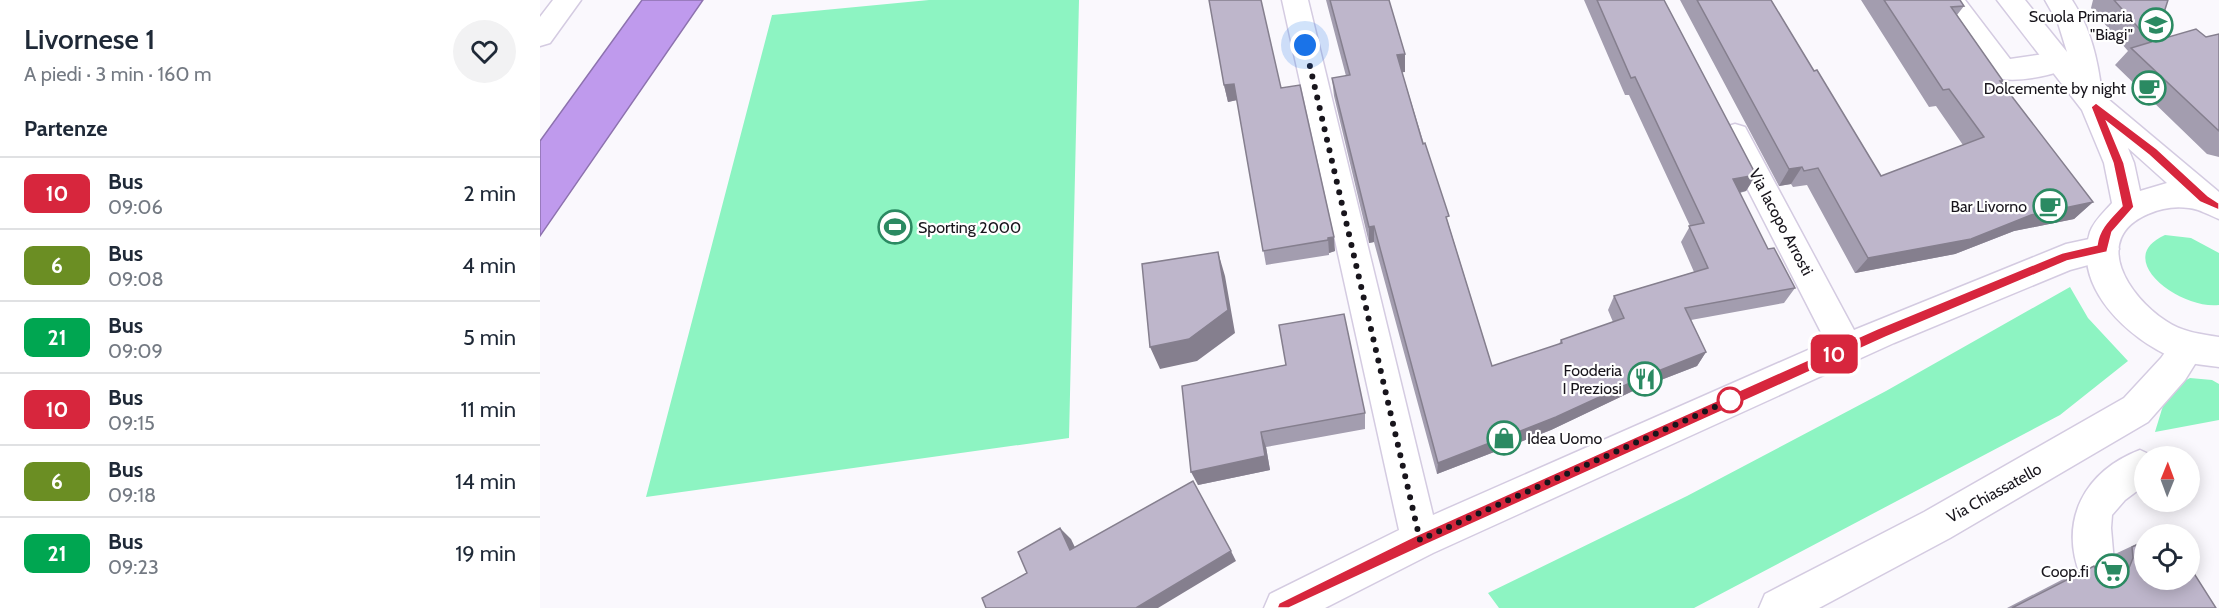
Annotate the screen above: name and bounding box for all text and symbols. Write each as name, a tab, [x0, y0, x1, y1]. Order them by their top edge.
place label: Scuola Primaria "Biagi"	[2029, 7, 2133, 44]
school or university icon: Scuola Primaria "Biagi"	[2138, 7, 2174, 43]
button: heart	[453, 20, 516, 83]
text: Livornese 1	[24, 22, 155, 56]
your location	[1290, 30, 1320, 60]
text: A piedi · 3 min · 160 m	[24, 62, 211, 86]
cafe icon: Dolcemente by night	[2131, 70, 2167, 106]
place label: Dolcemente by night	[1984, 79, 2127, 98]
text: Partenze	[24, 115, 108, 142]
street label: Via Iacopo Arrosti	[1745, 165, 1817, 279]
text: Bus	[108, 168, 143, 195]
text: 2 min	[463, 180, 516, 207]
text: 10	[46, 181, 68, 206]
cafe icon: Bar Livorno	[2032, 188, 2068, 224]
text: 09:06	[108, 195, 163, 219]
place label: Bar Livorno	[1950, 197, 2027, 216]
sports icon: Sporting 2000	[877, 209, 913, 245]
place label: Sporting 2000	[918, 218, 1021, 237]
text: Bus	[108, 240, 143, 267]
text: 4 min	[462, 252, 516, 279]
text: 6	[51, 253, 63, 278]
text: 09:08	[108, 267, 164, 291]
text: Bus	[108, 312, 143, 339]
text: 5 min	[463, 324, 516, 351]
text: 21	[48, 325, 66, 350]
line badge: 10	[1807, 334, 1861, 374]
text: 09:09	[108, 339, 163, 363]
text: 10	[1823, 342, 1845, 367]
place label: Fooderia I Preziosi	[1563, 361, 1622, 398]
restaurant icon: Fooderia I Preziosi	[1627, 361, 1663, 397]
text: Bus	[108, 384, 143, 411]
unlabelled marker	[1717, 387, 1743, 413]
text: 11 min	[460, 396, 516, 423]
text: 10	[46, 397, 68, 422]
text: 09:15	[108, 411, 155, 435]
shop icon: Idea Uomo	[1486, 420, 1522, 456]
place label: Idea Uomo	[1527, 429, 1602, 448]
north arrow	[2134, 446, 2200, 512]
map controls	[2134, 446, 2200, 590]
text: Bus	[108, 456, 143, 483]
street label: Via Chiassatello	[1943, 459, 2045, 527]
text: 14 min	[455, 468, 516, 495]
text: 6	[51, 469, 63, 494]
text: 09:18	[108, 483, 156, 507]
button: locate	[2134, 524, 2200, 590]
text: Bus	[108, 528, 143, 555]
text: 19 min	[455, 540, 516, 567]
text: 21	[48, 541, 66, 566]
supermarket icon: Coop.fi	[2094, 553, 2130, 589]
text: 09:23	[108, 555, 159, 579]
place label: Coop.fi	[2041, 562, 2089, 581]

